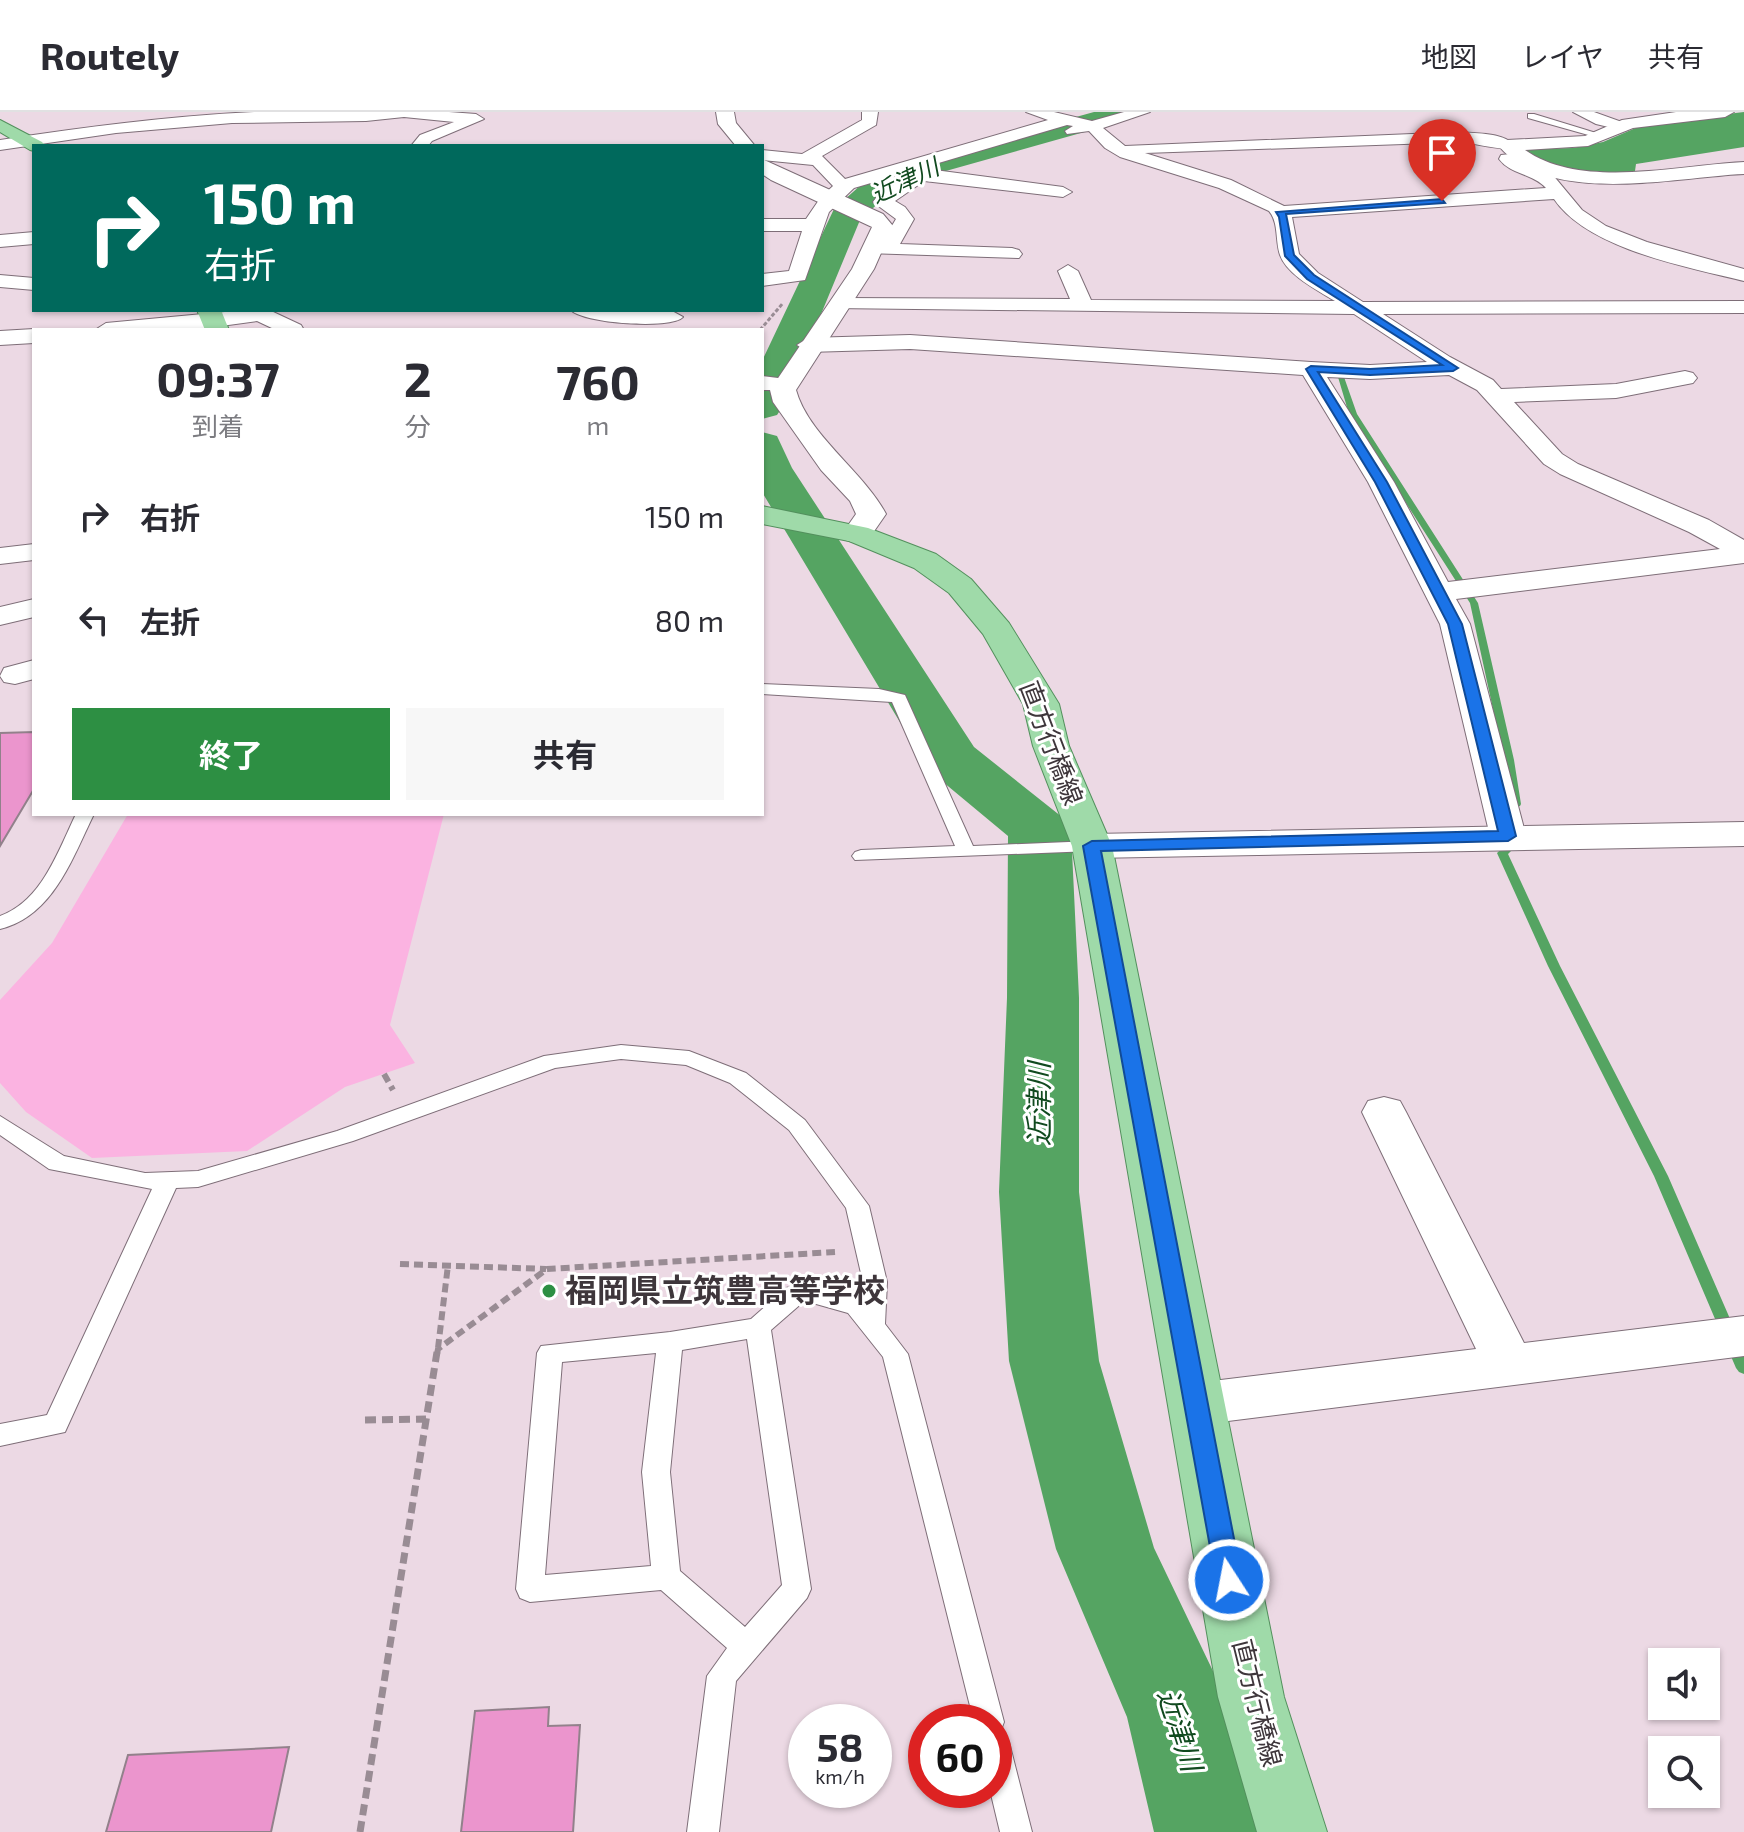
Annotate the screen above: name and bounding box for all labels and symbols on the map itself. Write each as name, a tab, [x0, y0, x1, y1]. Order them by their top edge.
pin	[1408, 119, 1476, 201]
water label: 近津川	[866, 150, 946, 208]
street label: 直方行橋線	[1015, 676, 1090, 809]
water label: 近津川	[1021, 1059, 1055, 1146]
place label: 福岡県立筑豊高等学校	[565, 1270, 885, 1308]
marker: 福岡県立筑豊高等学校	[540, 1282, 558, 1300]
position arrow	[1187, 1538, 1271, 1622]
street label: 直方行橋線	[1228, 1636, 1289, 1769]
water label: 近津川	[1152, 1684, 1211, 1778]
speed limit sign: 60	[908, 1704, 1012, 1808]

